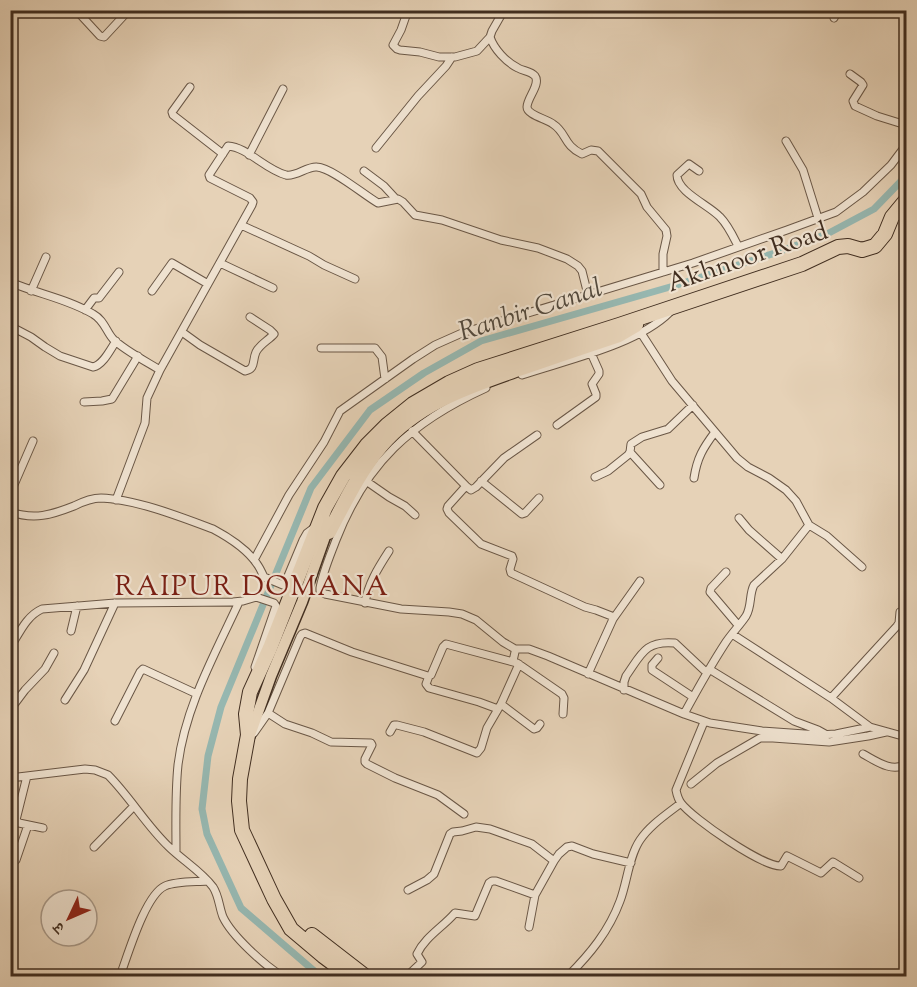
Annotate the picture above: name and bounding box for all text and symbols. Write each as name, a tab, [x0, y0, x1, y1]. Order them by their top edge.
street label: Akhnoor Road	[662, 213, 833, 303]
water label: Ranbir Canal	[454, 270, 608, 353]
district label: RAIPUR DOMANA	[114, 568, 390, 608]
north arrow	[39, 888, 99, 948]
text: उ	[48, 914, 72, 938]

